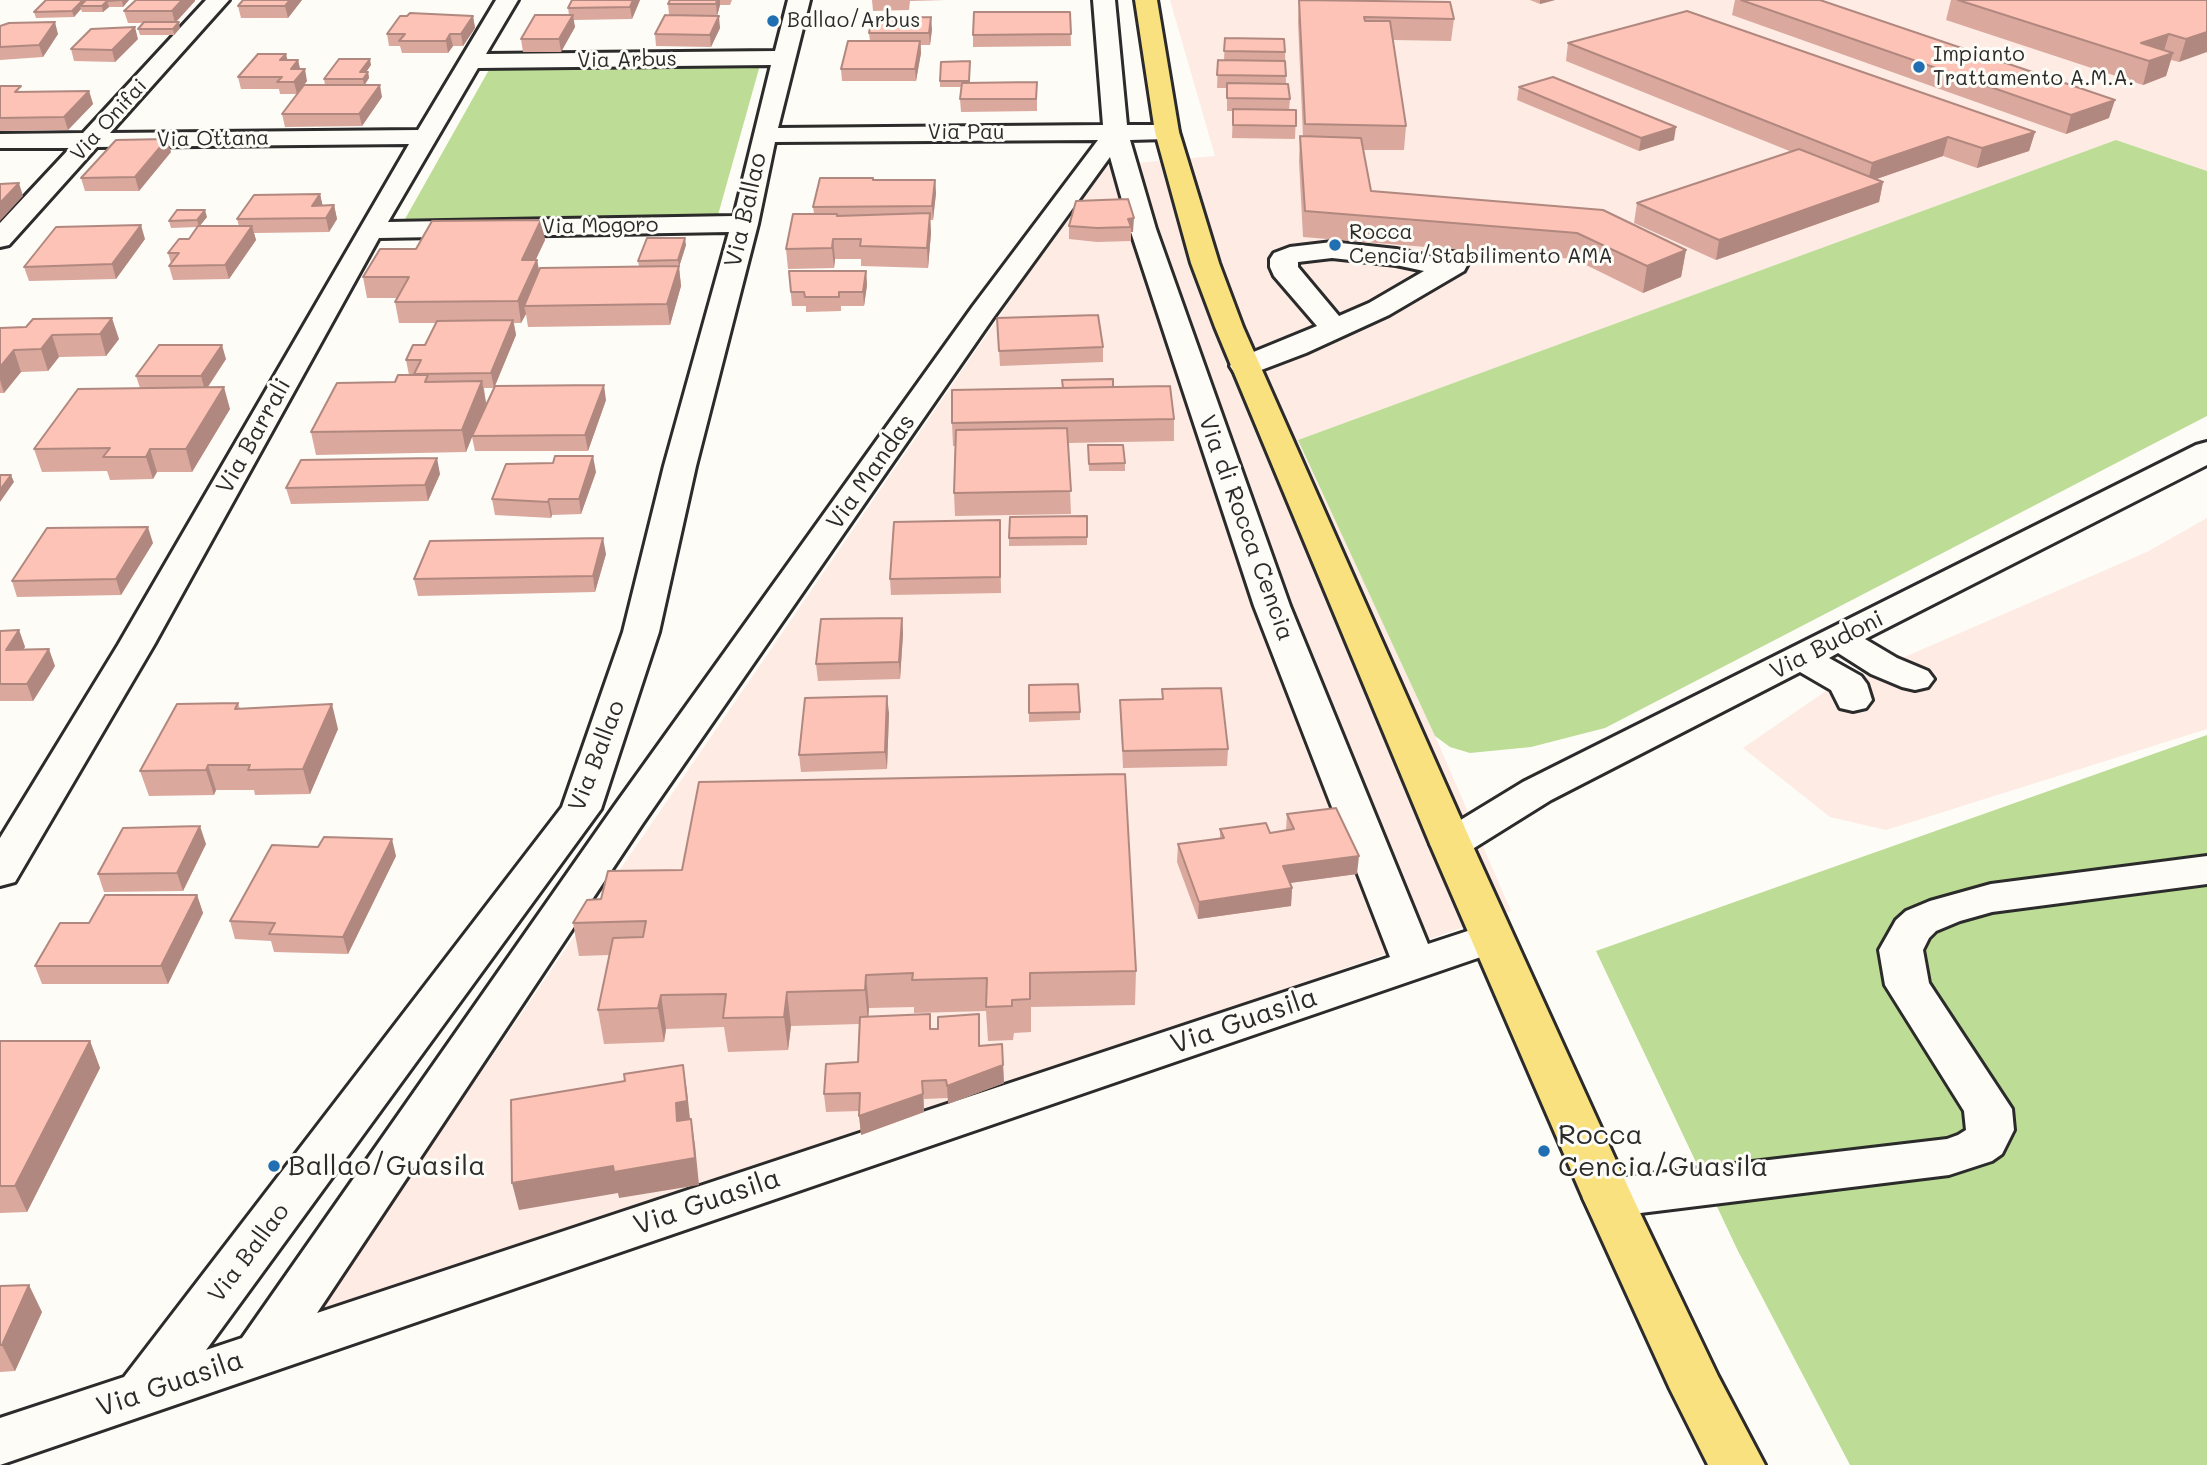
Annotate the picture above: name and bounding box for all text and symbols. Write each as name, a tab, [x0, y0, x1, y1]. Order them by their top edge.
place label: Ballao/Arbus	[787, 8, 920, 34]
marker: Ballao/Arbus	[765, 13, 781, 29]
place label: Impianto Trattamento A.M.A.	[1933, 42, 2134, 92]
street label: Via Arbus	[577, 47, 677, 73]
marker: Impianto Trattamento A.M.A.	[1911, 59, 1927, 75]
street label: Via Onifai	[65, 74, 153, 166]
street label: Via Pau	[927, 120, 1005, 146]
street label: Via Ottana	[156, 125, 270, 153]
street label: Via Ballao	[719, 150, 773, 270]
street label: Via Mogoro	[542, 212, 658, 240]
place label: Rocca Cencia/Stabilimento AMA	[1349, 220, 1613, 270]
marker: Rocca Cencia/Stabilimento AMA	[1327, 237, 1343, 253]
street label: Via Barrali	[210, 373, 298, 499]
street label: Via Mandas	[821, 409, 921, 535]
street label: Via di Rocca Cencia	[1192, 411, 1300, 645]
street label: Via Budoni	[1765, 604, 1889, 686]
street label: Via Ballao	[563, 696, 631, 816]
street label: Via Guasila	[1166, 980, 1322, 1062]
place label: Rocca Cencia/Guasila	[1558, 1118, 1768, 1184]
marker: Rocca Cencia/Guasila	[1536, 1143, 1552, 1159]
place label: Ballao/Guasila	[288, 1149, 486, 1183]
marker: Ballao/Guasila	[266, 1158, 282, 1174]
street label: Via Guasila	[629, 1161, 785, 1243]
street label: Via Ballao	[202, 1198, 296, 1308]
street label: Via Guasila	[92, 1343, 248, 1425]

